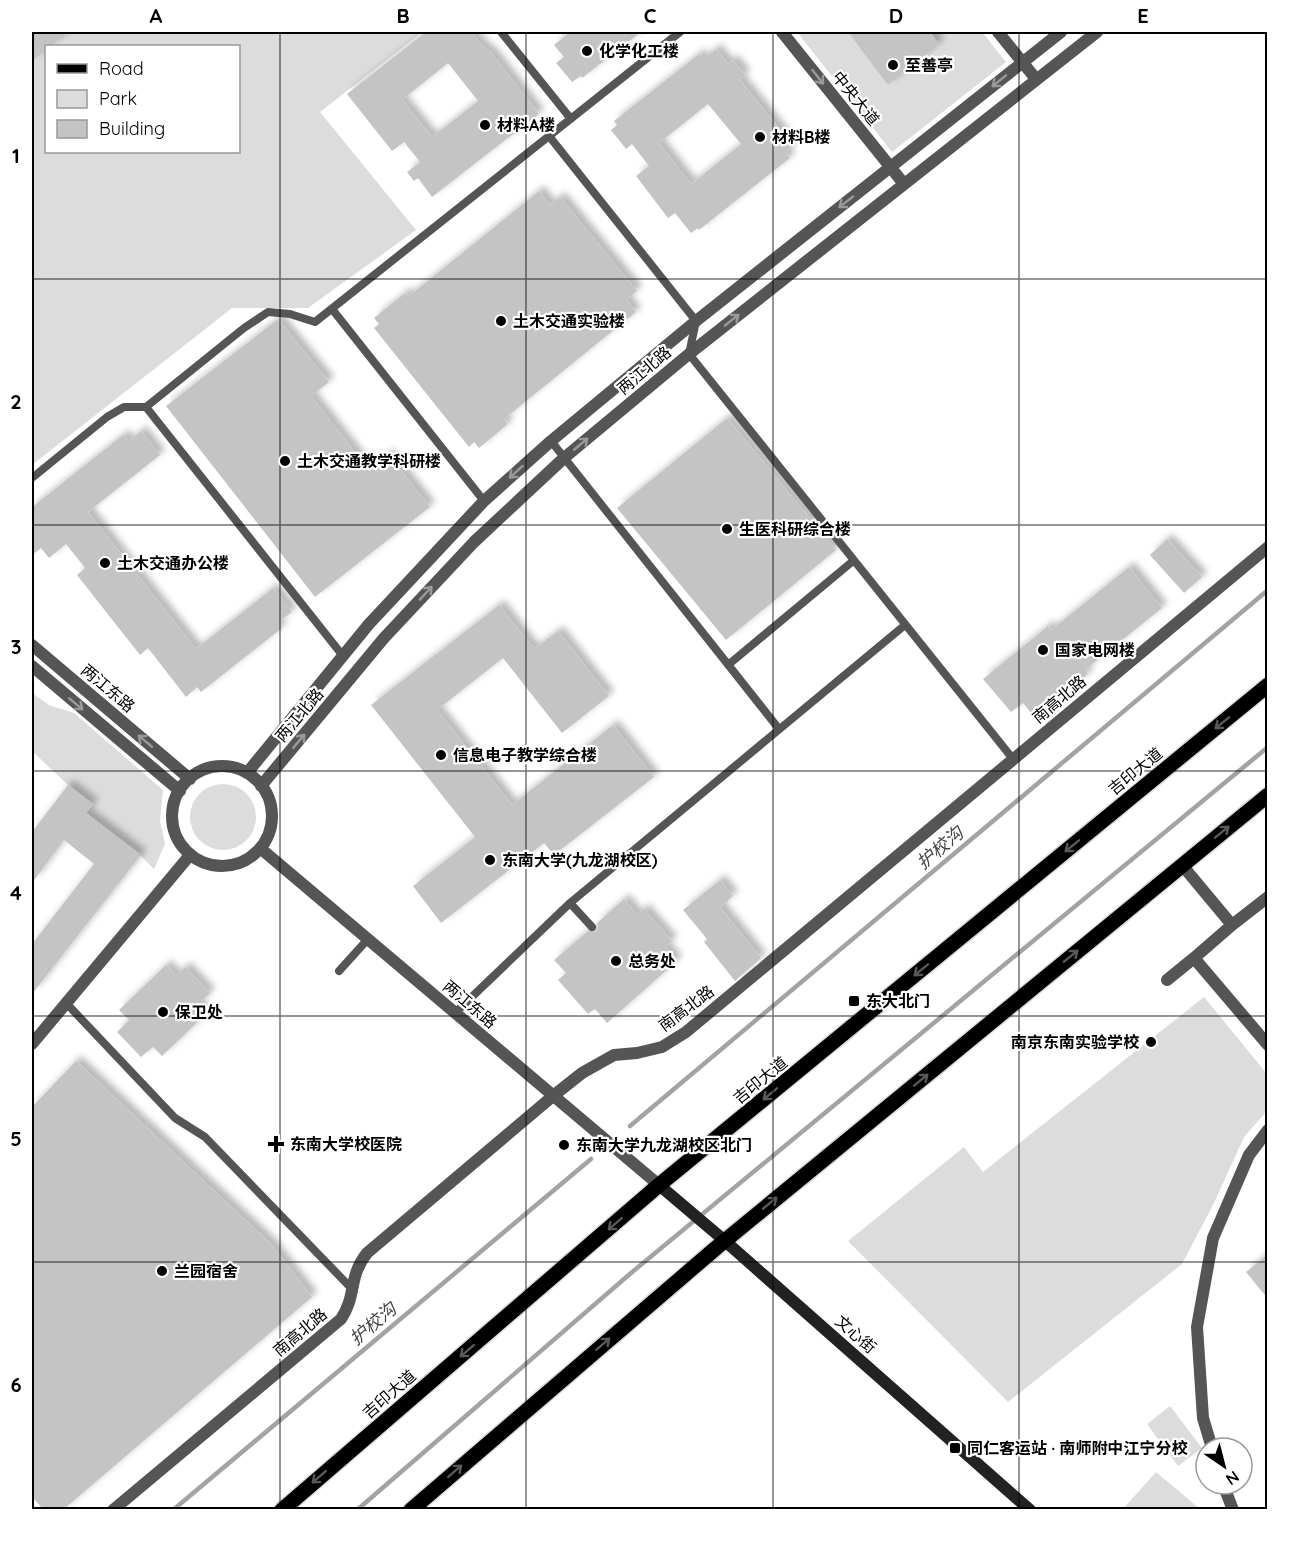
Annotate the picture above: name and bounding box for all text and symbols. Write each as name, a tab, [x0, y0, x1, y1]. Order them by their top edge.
text: A	[150, 3, 163, 28]
text: B	[396, 3, 410, 28]
text: C	[644, 3, 657, 28]
text: D	[889, 3, 903, 28]
text: E	[1137, 3, 1149, 28]
place label: 化学化工楼	[599, 41, 679, 61]
marker: 化学化工楼	[580, 44, 594, 58]
legend	[45, 45, 240, 153]
place label: 至善亭	[905, 55, 953, 75]
text: Road	[99, 57, 144, 80]
marker: 至善亭	[886, 58, 900, 72]
street label: 中央大道	[828, 67, 884, 129]
one-way arrow	[812, 69, 825, 85]
one-way arrow	[991, 74, 1007, 87]
text: Park	[99, 87, 137, 110]
place label: 材料A楼	[497, 115, 555, 135]
text: Building	[99, 117, 165, 140]
marker: 材料A楼	[478, 118, 492, 132]
place label: 材料B楼	[772, 127, 830, 147]
marker: 材料B楼	[753, 130, 767, 144]
text: 1	[12, 143, 20, 168]
one-way arrow	[839, 196, 855, 209]
place label: 土木交通实验楼	[513, 311, 625, 331]
one-way arrow	[724, 313, 740, 326]
marker: 土木交通实验楼	[494, 314, 508, 328]
street label: 两江北路	[613, 342, 675, 398]
text: 2	[10, 389, 22, 414]
one-way arrow	[573, 437, 589, 450]
place label: 土木交通教学科研楼	[297, 451, 441, 471]
marker: 土木交通教学科研楼	[278, 454, 292, 468]
one-way arrow	[509, 465, 524, 479]
place label: 生医科研综合楼	[739, 519, 851, 539]
marker: 生医科研综合楼	[720, 522, 734, 536]
place label: 土木交通办公楼	[117, 553, 229, 573]
marker: 土木交通办公楼	[98, 556, 112, 570]
one-way arrow	[419, 586, 433, 601]
text: 3	[11, 634, 21, 659]
place label: 国家电网楼	[1055, 640, 1135, 660]
marker: 国家电网楼	[1036, 643, 1050, 657]
street label: 两江东路	[77, 660, 139, 716]
street label: 南高北路	[1028, 671, 1090, 727]
street label: 两江北路	[271, 684, 327, 746]
one-way arrow	[68, 697, 83, 711]
one-way arrow	[1214, 716, 1230, 729]
one-way arrow	[292, 733, 305, 749]
one-way arrow	[138, 734, 153, 748]
street label: 吉印大道	[1104, 743, 1166, 799]
place label: 信息电子教学综合楼	[453, 745, 597, 765]
marker: 信息电子教学综合楼	[434, 748, 448, 762]
water label: 护校沟	[912, 820, 969, 874]
one-way arrow	[1214, 825, 1229, 839]
one-way arrow	[1064, 840, 1080, 853]
place label: 东南大学(九龙湖校区)	[502, 850, 658, 870]
marker: 东南大学(九龙湖校区)	[483, 853, 497, 867]
text: 4	[10, 880, 22, 905]
one-way arrow	[1063, 949, 1078, 963]
place label: 总务处	[628, 951, 676, 971]
marker: 总务处	[609, 954, 623, 968]
one-way arrow	[913, 964, 929, 977]
street label: 两江东路	[439, 976, 501, 1032]
street label: 南高北路	[654, 981, 718, 1035]
place label: 东大北门	[866, 991, 930, 1011]
marker: 东大北门	[847, 994, 861, 1008]
place label: 保卫处	[175, 1002, 223, 1022]
marker: 保卫处	[156, 1005, 170, 1019]
place label: 南京东南实验学校	[1011, 1032, 1140, 1052]
marker: 南京东南实验学校	[1144, 1035, 1158, 1049]
street label: 吉印大道	[729, 1052, 791, 1108]
one-way arrow	[913, 1073, 929, 1086]
one-way arrow	[763, 1087, 779, 1100]
text: 5	[10, 1126, 22, 1151]
place label: 东南大学校医院	[290, 1134, 402, 1154]
marker: 东南大学校医院	[267, 1135, 285, 1153]
place label: 东南大学九龙湖校区北门	[576, 1135, 752, 1155]
marker: 东南大学九龙湖校区北门	[557, 1138, 571, 1152]
one-way arrow	[762, 1197, 778, 1210]
one-way arrow	[607, 1217, 623, 1230]
place label: 兰园宿舍	[174, 1261, 238, 1281]
marker: 兰园宿舍	[155, 1264, 169, 1278]
water label: 护校沟	[345, 1296, 402, 1350]
street label: 南高北路	[269, 1304, 331, 1360]
street label: 文心街	[831, 1311, 881, 1357]
one-way arrow	[595, 1338, 611, 1351]
one-way arrow	[459, 1344, 475, 1357]
street label: 吉印大道	[358, 1365, 420, 1423]
text: 6	[10, 1372, 22, 1397]
north arrow	[1194, 1436, 1254, 1496]
place label: 同仁客运站 · 南师附中江宁分校	[967, 1438, 1189, 1458]
marker: 同仁客运站 · 南师附中江宁分校	[948, 1441, 962, 1455]
one-way arrow	[447, 1465, 463, 1478]
text: N	[1222, 1467, 1243, 1490]
one-way arrow	[311, 1471, 327, 1484]

